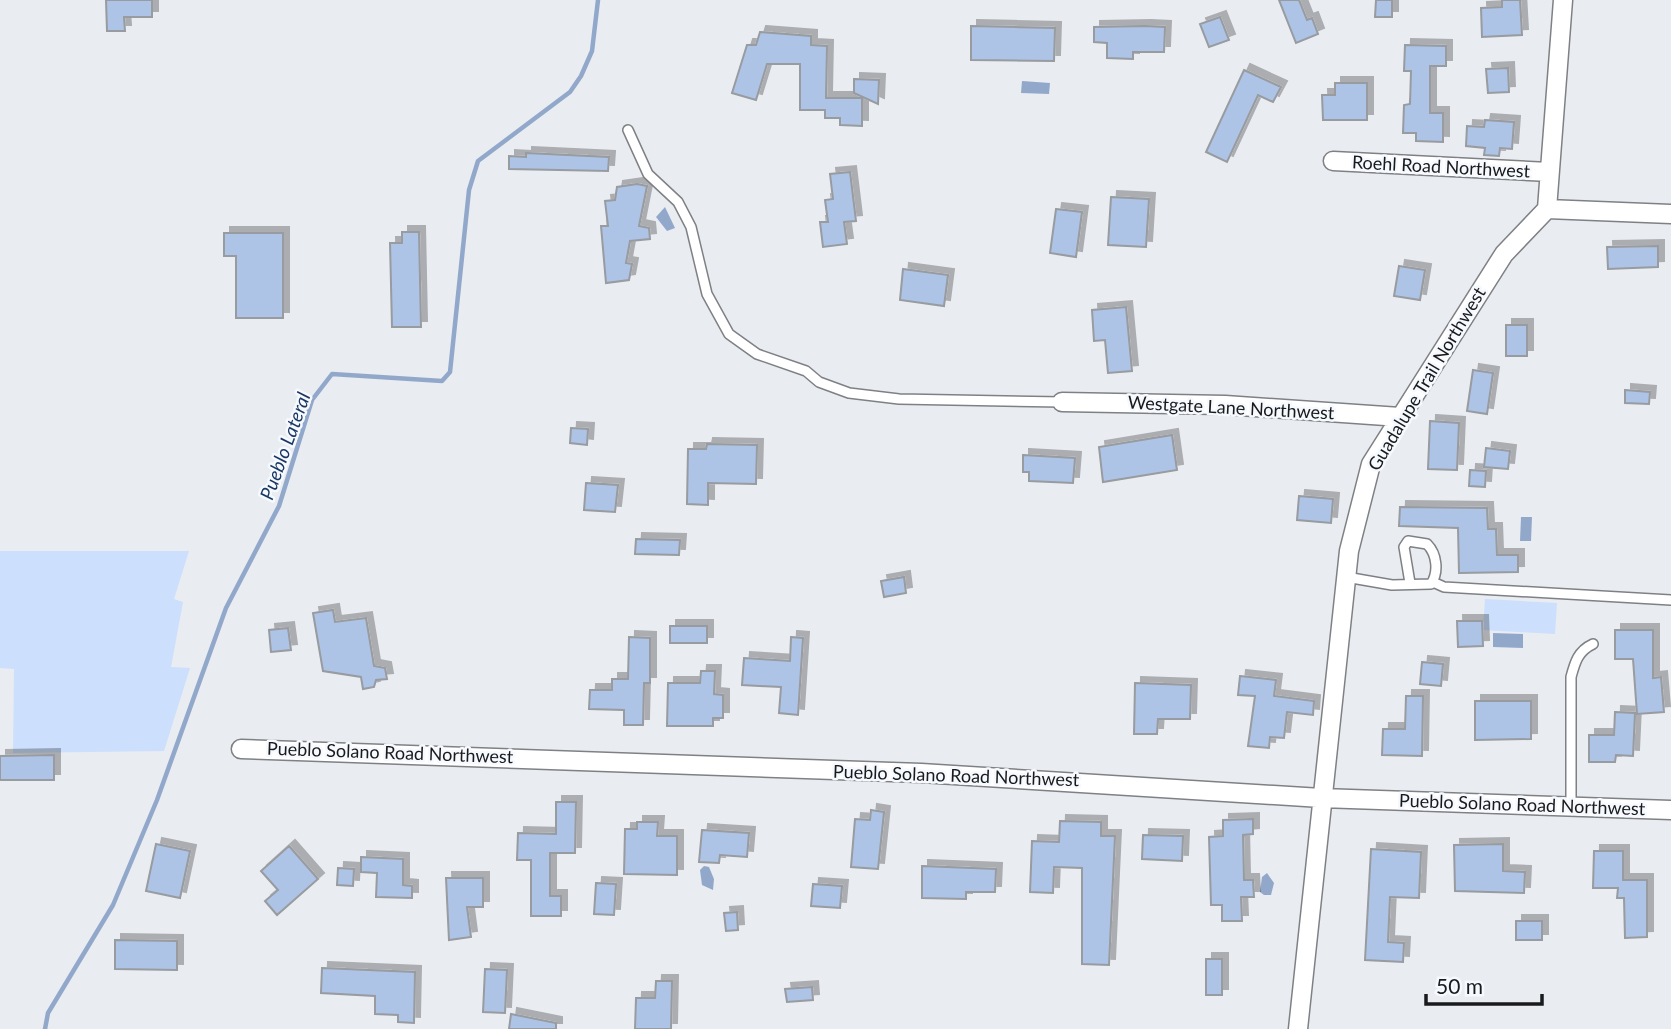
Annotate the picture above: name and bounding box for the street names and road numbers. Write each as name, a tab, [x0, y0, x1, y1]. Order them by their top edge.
street label: Roehl Road Northwest	[1351, 150, 1531, 182]
street label: Guadalupe Trail Northwest	[1362, 282, 1490, 474]
street label: Westgate Lane Northwest	[1127, 391, 1335, 423]
street label: Pueblo Solano Road Northwest	[267, 737, 514, 767]
street label: Pueblo Solano Road Northwest	[833, 760, 1080, 790]
street label: Pueblo Solano Road Northwest	[1399, 789, 1646, 819]

